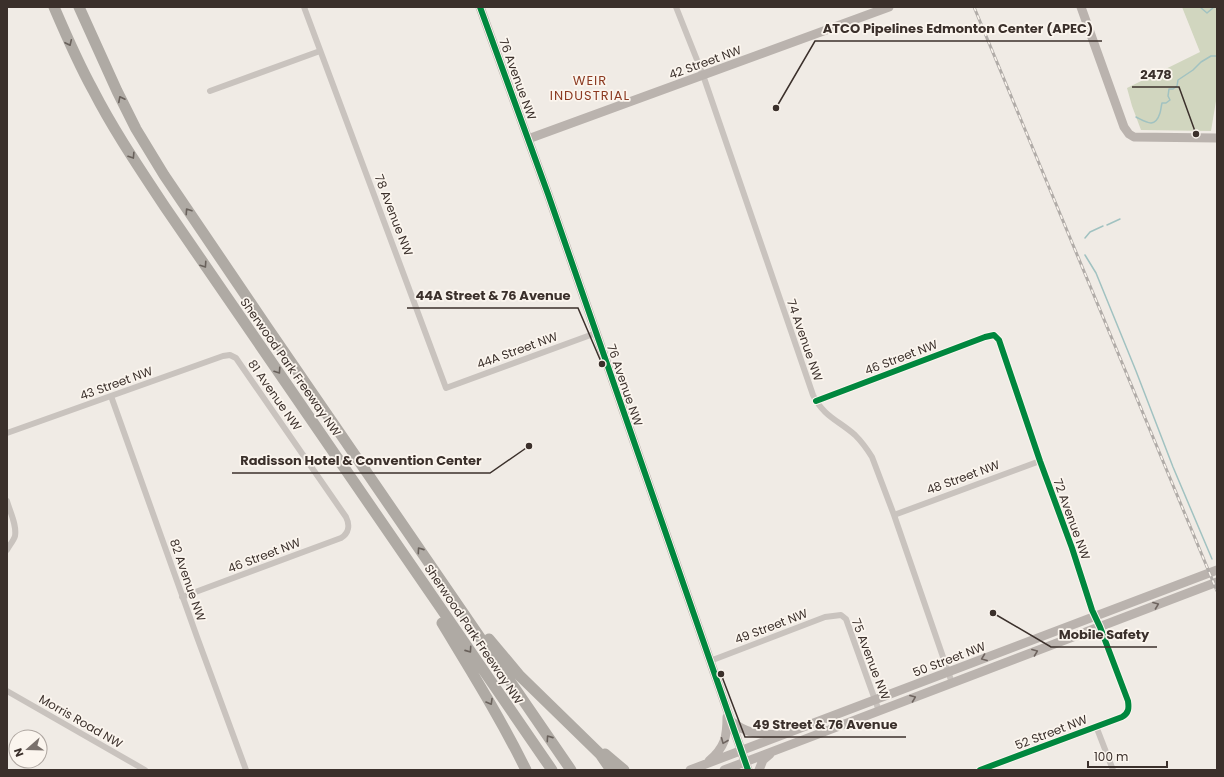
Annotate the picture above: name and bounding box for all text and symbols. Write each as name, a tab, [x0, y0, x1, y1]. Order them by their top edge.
callout: ATCO Pipelines Edmonton Center (APEC)	[815, 16, 1102, 41]
text: ATCO Pipelines Edmonton Center (APEC)	[823, 19, 1093, 38]
street label: 76 Avenue NW	[495, 36, 541, 122]
one-way arrow	[64, 38, 72, 46]
street label: 42 Street NW	[666, 41, 744, 83]
callout: 2478	[1132, 62, 1179, 87]
text: 2478	[1140, 65, 1172, 84]
district label: WEIR INDUSTRIAL	[550, 71, 630, 105]
one-way arrow	[118, 96, 126, 104]
one-way arrow	[127, 152, 134, 159]
street label: 78 Avenue NW	[371, 172, 417, 258]
one-way arrow	[185, 208, 192, 215]
one-way arrow	[199, 260, 206, 267]
callout: 44A Street & 76 Avenue	[407, 283, 578, 308]
text: 44A Street & 76 Avenue	[415, 286, 571, 305]
street label: Sherwood Park Freeway NW	[237, 294, 346, 440]
street label: 74 Avenue NW	[783, 297, 827, 384]
street label: 44A Street NW	[474, 327, 560, 373]
street label: 46 Street NW	[862, 335, 940, 379]
street label: 76 Avenue NW	[603, 342, 647, 429]
street label: 81 Avenue NW	[244, 356, 306, 434]
street label: 43 Street NW	[77, 362, 155, 404]
one-way arrow	[273, 367, 280, 374]
callout: Radisson Hotel & Convention Center	[232, 448, 490, 473]
text: Radisson Hotel & Convention Center	[240, 451, 482, 470]
street label: 48 Street NW	[924, 456, 1002, 498]
street label: 72 Avenue NW	[1049, 476, 1095, 562]
street label: 46 Street NW	[225, 533, 303, 577]
street label: 82 Avenue NW	[166, 537, 210, 624]
one-way arrow	[417, 547, 425, 554]
street label: Sherwood Park Freeway NW	[421, 561, 527, 708]
one-way arrow	[1153, 602, 1160, 610]
street label: 49 Street NW	[732, 604, 810, 648]
street label: 75 Avenue NW	[848, 616, 894, 702]
callout: Mobile Safety	[1051, 622, 1157, 647]
text: Mobile Safety	[1059, 625, 1150, 644]
street label: 50 Street NW	[910, 637, 988, 681]
one-way arrow	[464, 646, 472, 653]
one-way arrow	[1031, 648, 1038, 656]
one-way arrow	[981, 654, 988, 662]
street label: Morris Road NW	[36, 690, 126, 752]
one-way arrow	[910, 694, 917, 702]
one-way arrow	[485, 698, 492, 705]
street label: 52 Street NW	[1012, 710, 1090, 754]
callout: 49 Street & 76 Avenue	[745, 712, 906, 737]
text: 49 Street & 76 Avenue	[753, 715, 897, 734]
north arrow	[8, 729, 48, 769]
one-way arrow	[546, 735, 554, 742]
one-way arrow	[721, 737, 729, 744]
scale bar	[1088, 743, 1167, 769]
text: N	[10, 746, 28, 759]
text: 100 m	[1094, 748, 1128, 765]

